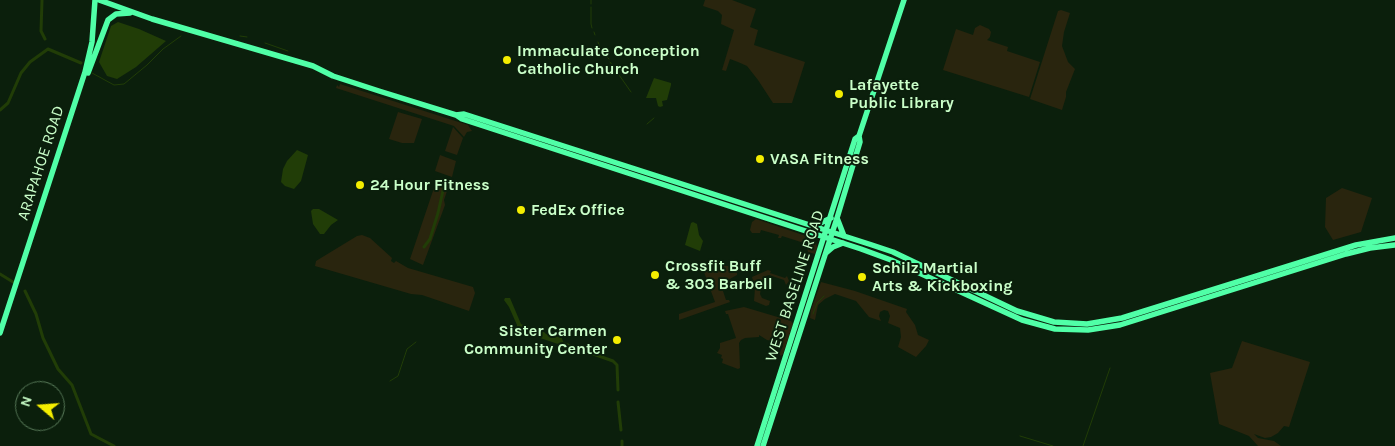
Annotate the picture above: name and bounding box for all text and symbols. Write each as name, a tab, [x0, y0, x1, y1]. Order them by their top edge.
place label: Immaculate Conception Catholic Church	[517, 41, 700, 79]
marker: Immaculate Conception Catholic Church	[501, 54, 513, 66]
place label: Lafayette Public Library	[849, 75, 954, 113]
marker: Lafayette Public Library	[833, 88, 845, 100]
street label: ARAPAHOE ROAD	[13, 103, 69, 223]
place label: VASA Fitness	[770, 149, 869, 169]
marker: VASA Fitness	[754, 153, 766, 165]
place label: 24 Hour Fitness	[370, 175, 490, 195]
marker: 24 Hour Fitness	[354, 179, 366, 191]
place label: FedEx Office	[531, 200, 625, 220]
marker: FedEx Office	[515, 204, 527, 216]
street label: WEST BASELINE ROAD	[761, 208, 829, 364]
place label: Crossfit Buff & 303 Barbell	[665, 256, 773, 294]
place label: Schilz Martial Arts & Kickboxing	[872, 258, 1012, 296]
marker: Crossfit Buff & 303 Barbell	[649, 269, 661, 281]
marker: Schilz Martial Arts & Kickboxing	[856, 271, 868, 283]
place label: Sister Carmen Community Center	[464, 321, 607, 359]
marker: Sister Carmen Community Center	[611, 334, 623, 346]
north arrow	[15, 381, 65, 431]
text: N	[17, 394, 36, 409]

